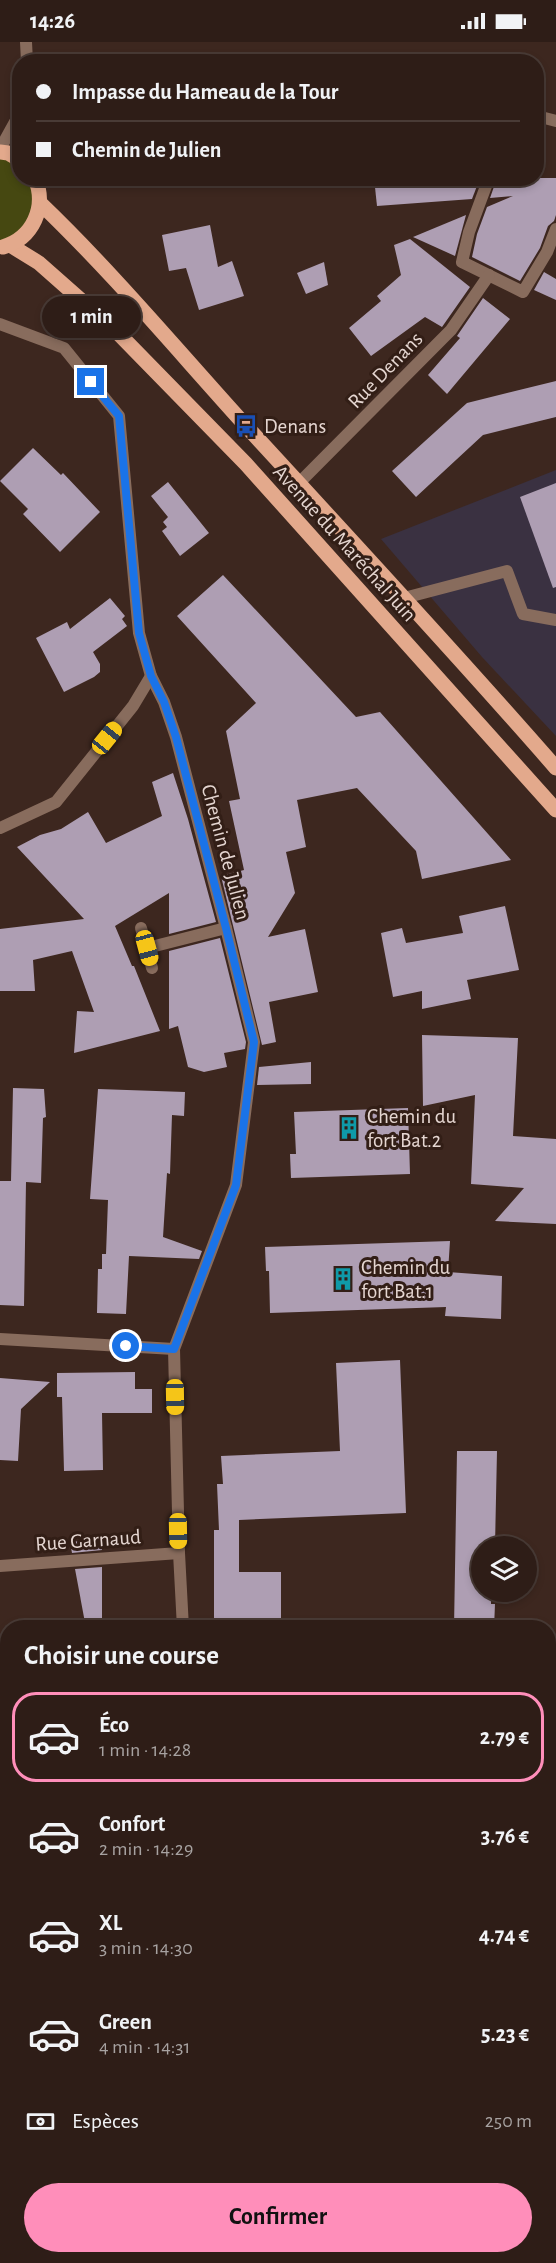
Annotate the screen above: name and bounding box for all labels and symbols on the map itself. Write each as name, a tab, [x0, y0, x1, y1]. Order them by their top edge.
callout: 1 min	[42, 295, 140, 337]
street label: Rue Denans	[344, 328, 427, 413]
route end	[77, 368, 104, 395]
bus stop icon: Denans	[233, 413, 259, 439]
place label: Denans	[264, 416, 326, 437]
street label: Avenue du Maréchal Juin	[269, 461, 420, 626]
car	[89, 718, 125, 758]
street label: Chemin de Julien	[197, 782, 254, 922]
car	[134, 928, 160, 968]
place label: Chemin du fort Bat.2	[367, 1106, 457, 1151]
building icon: Chemin du fort Bat.2	[336, 1115, 362, 1141]
place label: Chemin du fort Bat.1	[361, 1257, 451, 1302]
building icon: Chemin du fort Bat.1	[330, 1266, 356, 1292]
route start	[112, 1332, 139, 1359]
car	[166, 1379, 184, 1415]
car	[169, 1513, 187, 1549]
street label: Rue Garnaud	[35, 1526, 142, 1555]

